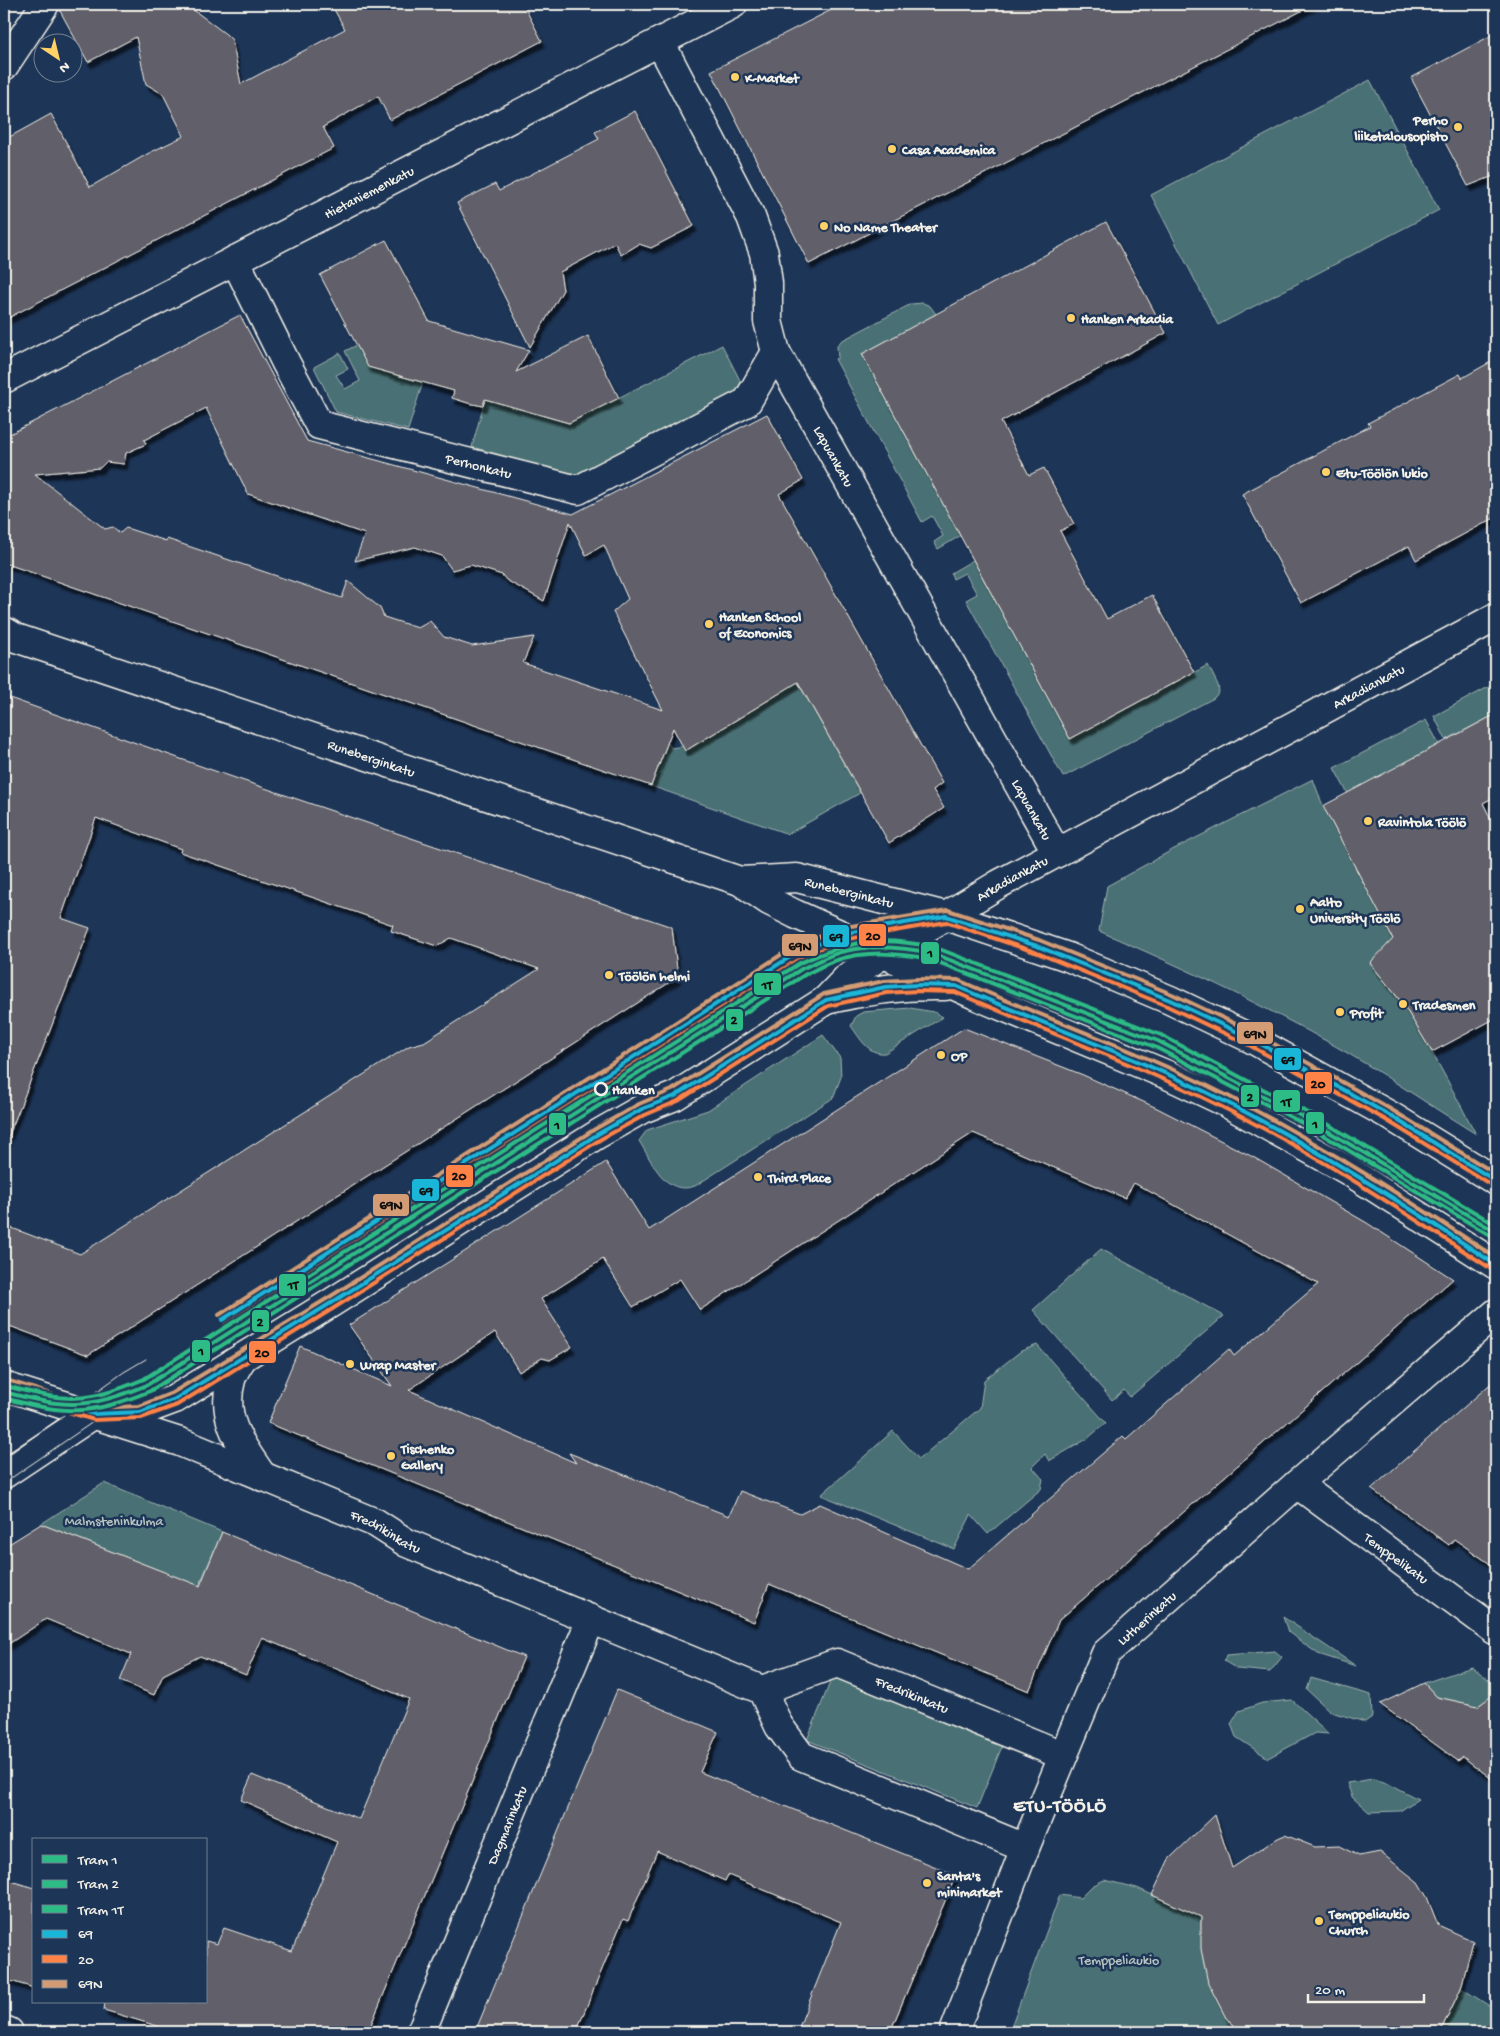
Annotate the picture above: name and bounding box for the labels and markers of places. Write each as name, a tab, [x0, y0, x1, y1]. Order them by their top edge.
marker: K-Market	[729, 71, 741, 83]
place label: K-Market	[744, 71, 800, 88]
place label: Perho liiketalousopisto	[1353, 113, 1449, 146]
marker: Perho liiketalousopisto	[1452, 121, 1464, 133]
marker: Casa Academica	[886, 143, 898, 155]
place label: Casa Academica	[901, 143, 997, 160]
marker: No Name Theater	[818, 220, 830, 232]
place label: No Name Theater	[834, 220, 939, 237]
marker: Hanken Arkadia	[1065, 312, 1077, 324]
place label: Hanken Arkadia	[1081, 312, 1174, 329]
marker: Etu-Töölön lukio	[1320, 466, 1332, 478]
place label: Etu-Töölön lukio	[1336, 466, 1429, 483]
place label: Hanken School of Economics	[718, 610, 801, 643]
marker: Hanken School of Economics	[703, 618, 715, 630]
marker: Ravintola Töölö	[1362, 815, 1374, 827]
place label: Ravintola Töölö	[1377, 815, 1467, 832]
place label: Aalto University Töölö	[1309, 895, 1401, 928]
marker: Aalto University Töölö	[1294, 903, 1306, 915]
marker: Töölön helmi	[603, 969, 615, 981]
place label: Töölön helmi	[618, 969, 690, 986]
marker: Tradesmen	[1397, 998, 1409, 1010]
place label: Tradesmen	[1412, 998, 1476, 1015]
marker: Profit	[1334, 1006, 1346, 1018]
place label: Profit	[1349, 1006, 1384, 1023]
marker: OP	[935, 1049, 947, 1061]
place label: OP	[951, 1049, 968, 1066]
marker: Hanken	[594, 1082, 608, 1096]
place label: Hanken	[612, 1083, 655, 1100]
marker: Third Place	[752, 1171, 764, 1183]
place label: Third Place	[767, 1171, 832, 1188]
marker: Wrap Master	[344, 1358, 356, 1370]
place label: Wrap Master	[359, 1358, 437, 1375]
place label: Tischenko Gallery	[400, 1442, 455, 1475]
marker: Tischenko Gallery	[385, 1450, 397, 1462]
place label: Santa's minimarket	[937, 1869, 1003, 1902]
marker: Santa's minimarket	[921, 1877, 933, 1889]
place label: Temppeliaukio Church	[1328, 1907, 1410, 1940]
marker: Temppeliaukio Church	[1313, 1915, 1325, 1927]

